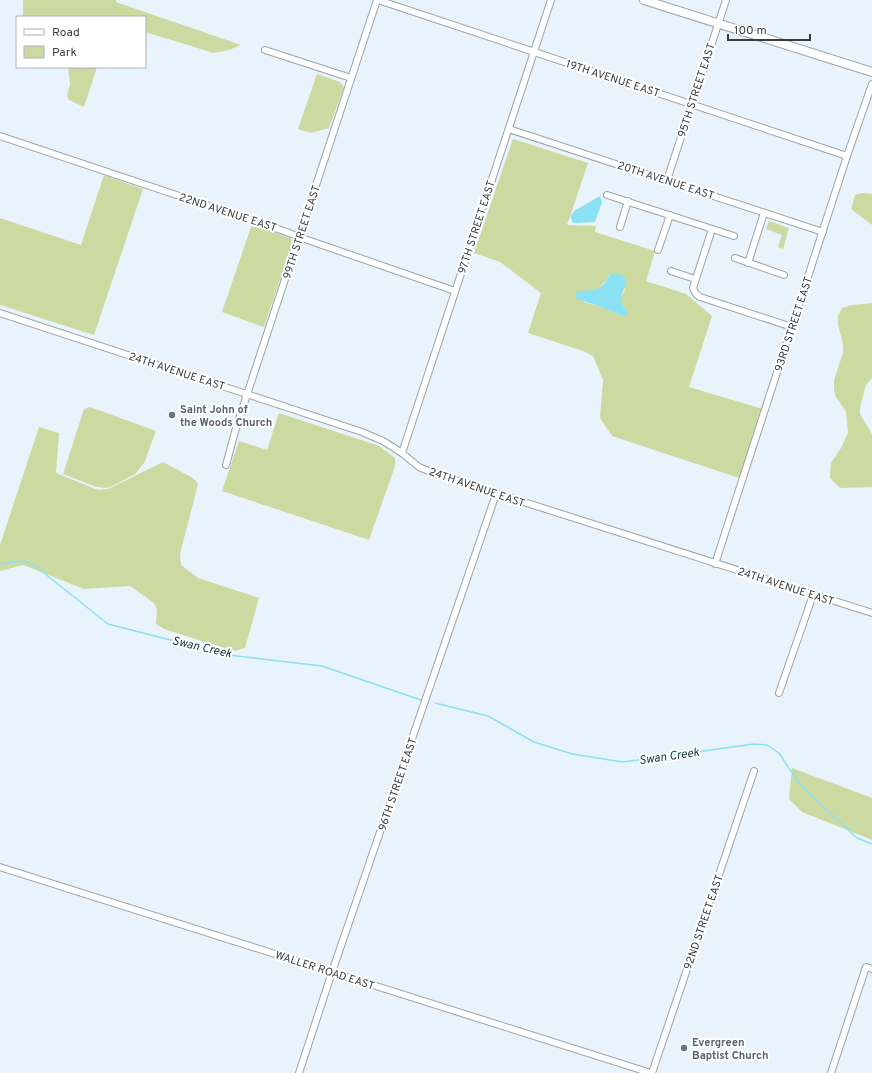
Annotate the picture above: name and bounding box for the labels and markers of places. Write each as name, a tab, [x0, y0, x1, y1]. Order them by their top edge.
place label: Saint John of the Woods Church	[180, 403, 272, 430]
marker: Saint John of the Woods Church	[167, 410, 177, 420]
place label: Evergreen Baptist Church	[692, 1036, 768, 1063]
marker: Evergreen Baptist Church	[679, 1043, 689, 1053]

